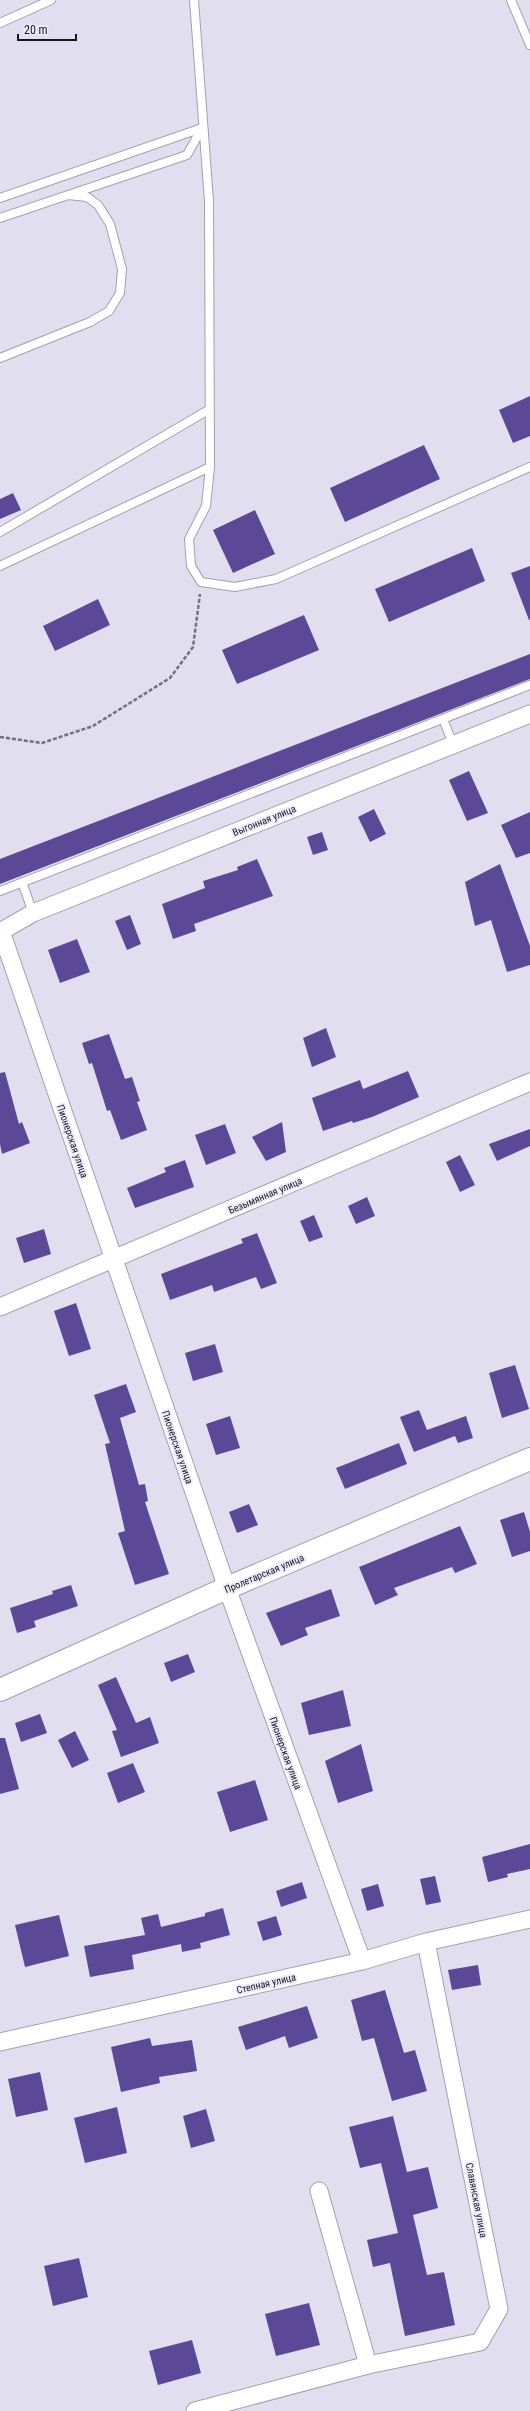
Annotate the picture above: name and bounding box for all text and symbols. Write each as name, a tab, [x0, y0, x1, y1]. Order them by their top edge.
scale bar	[18, 16, 76, 42]
text: 20 m	[24, 23, 48, 37]
street label: Выгонная улица	[231, 803, 298, 838]
street label: Пионерская улица	[55, 1103, 90, 1179]
street label: Безымянная улица	[227, 1175, 304, 1216]
street label: Пионерская улица	[160, 1409, 195, 1485]
street label: Пролетарская улица	[223, 1552, 306, 1595]
street label: Пионерская улица	[267, 1715, 304, 1791]
street label: Степная улица	[235, 1971, 297, 1996]
street label: Славянская улица	[464, 2162, 489, 2239]

